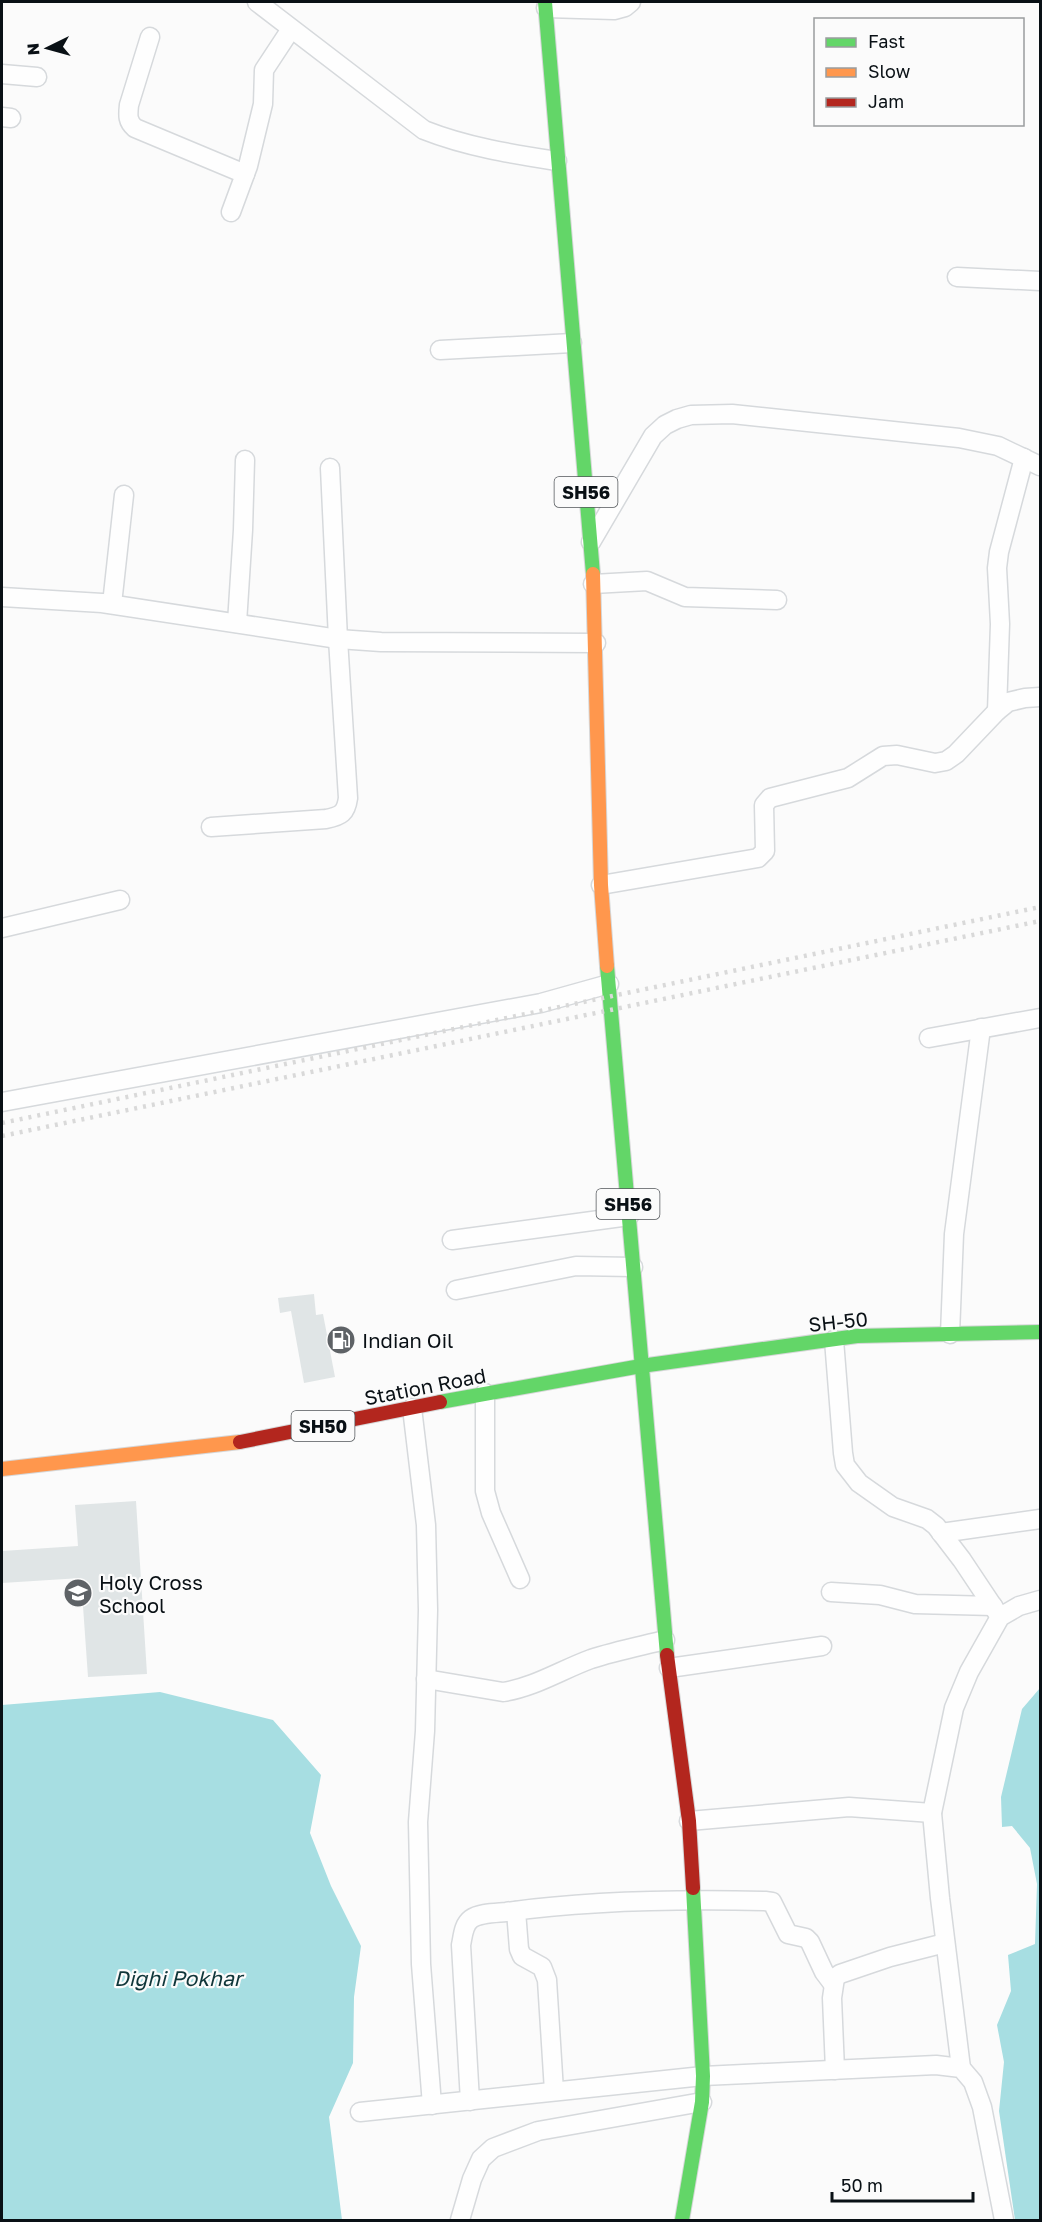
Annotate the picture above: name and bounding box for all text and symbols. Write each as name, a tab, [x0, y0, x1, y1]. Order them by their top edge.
north arrow	[18, 18, 78, 78]
legend	[814, 18, 1024, 126]
text: Fast	[868, 30, 905, 52]
text: N	[23, 42, 44, 56]
text: Slow	[868, 60, 911, 82]
text: Jam	[868, 90, 904, 112]
road number: SH56	[554, 477, 618, 507]
road number: SH56	[596, 1189, 660, 1219]
street label: SH-50	[807, 1306, 869, 1336]
fuel station icon: Indian Oil	[325, 1324, 357, 1356]
place label: Indian Oil	[362, 1328, 453, 1352]
street label: Station Road	[362, 1362, 488, 1410]
road number: SH50	[292, 1411, 354, 1441]
place label: Holy Cross School	[99, 1570, 203, 1617]
school or university icon: Holy Cross School	[62, 1577, 94, 1609]
water label: Dighi Pokhar	[114, 1965, 245, 1991]
scale bar	[832, 2165, 973, 2203]
text: 50 m	[841, 2174, 883, 2196]

